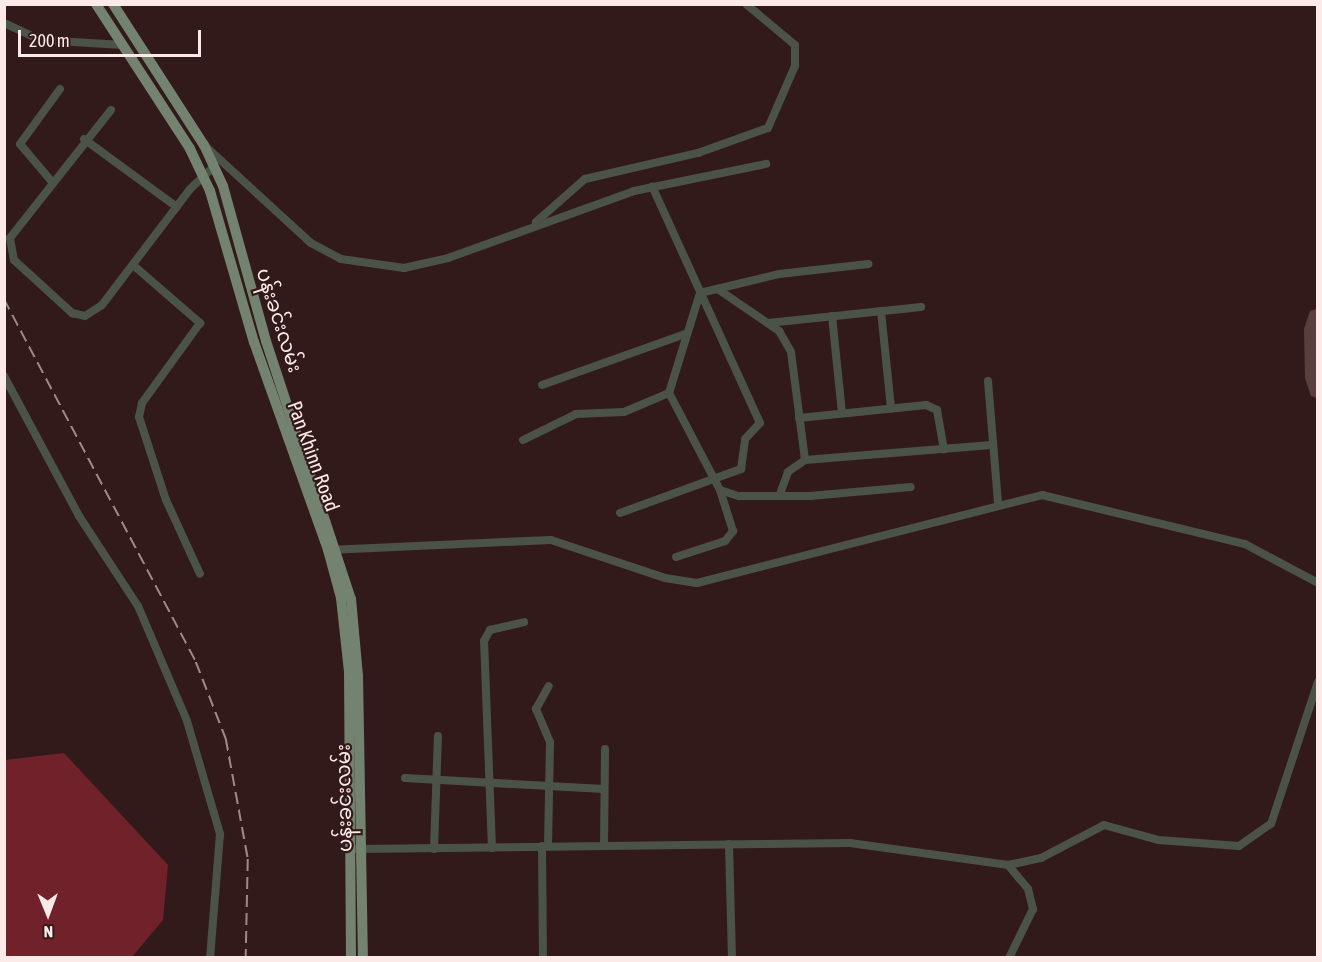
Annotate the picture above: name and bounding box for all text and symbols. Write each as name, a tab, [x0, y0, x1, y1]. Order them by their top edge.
scale bar	[21, 18, 204, 56]
text: 200 m	[29, 30, 70, 51]
street label: ပန်းခင်းလမ်း	[252, 265, 308, 375]
street label: Pan Khinn Road	[283, 398, 345, 514]
street label: ပန်းခင်းလမ်း	[330, 744, 356, 852]
north arrow	[18, 884, 78, 944]
text: N	[43, 923, 53, 941]

